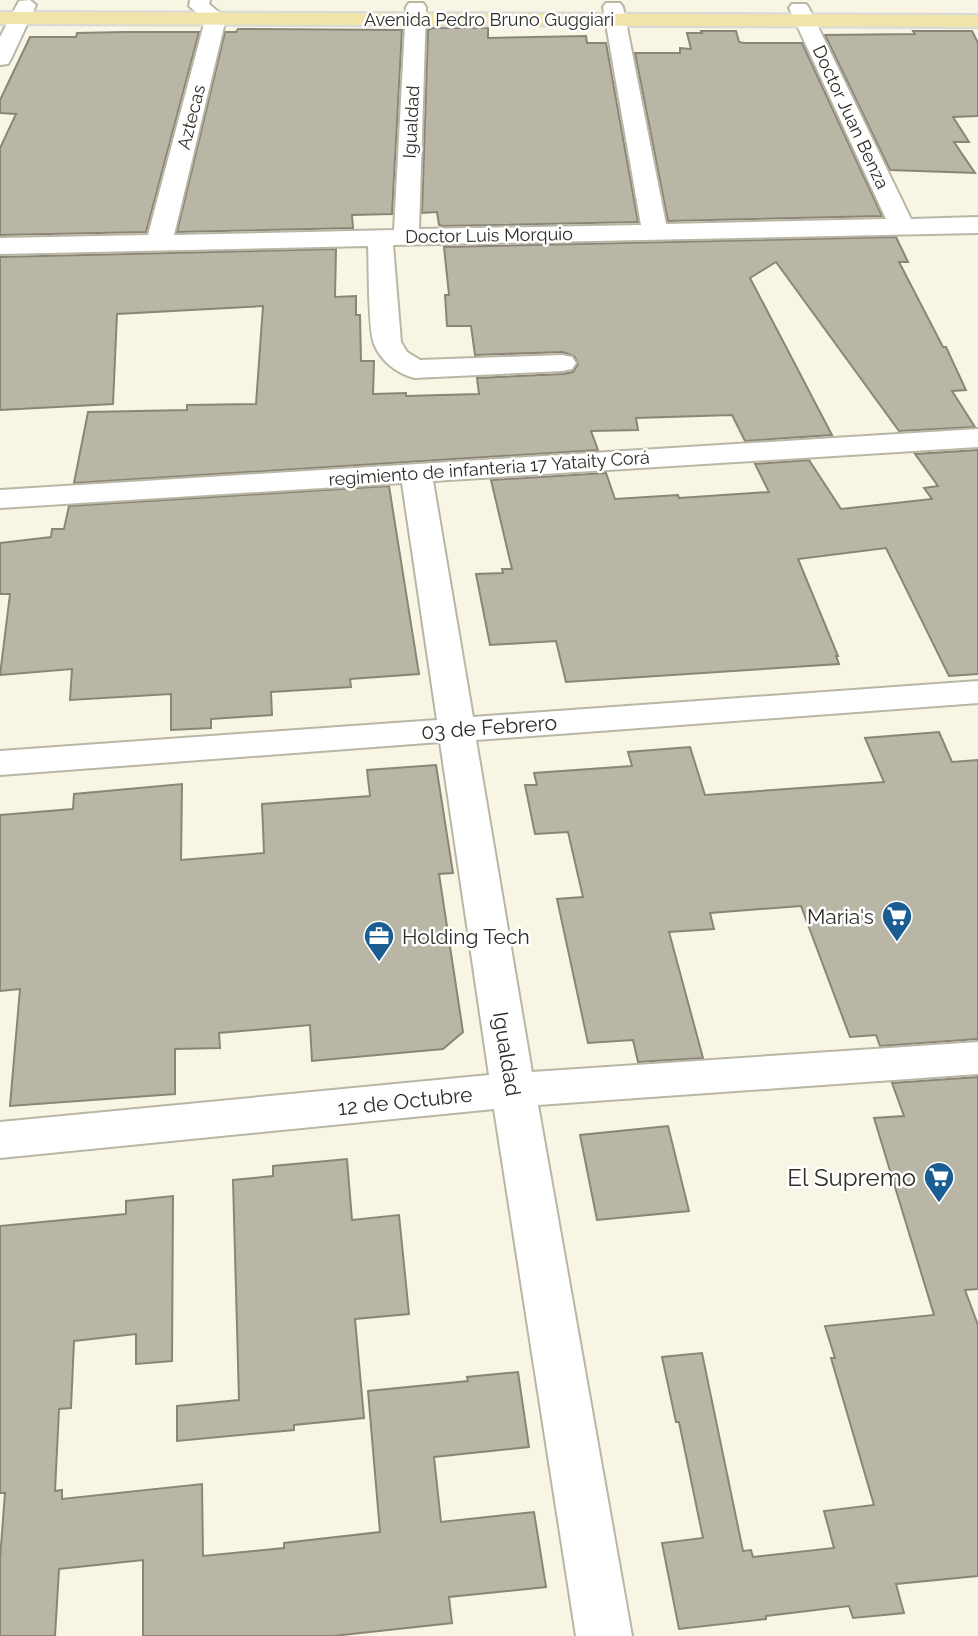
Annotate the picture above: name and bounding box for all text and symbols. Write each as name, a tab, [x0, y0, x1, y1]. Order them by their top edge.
street label: Avenida Pedro Bruno Guggiari	[364, 9, 614, 30]
street label: Doctor Juan Benza	[809, 42, 893, 192]
street label: Aztecas	[173, 82, 209, 151]
street label: Igualdad	[399, 85, 423, 159]
street label: Doctor Luis Morquio	[405, 223, 573, 247]
street label: regimiento de infanteria 17 Yataity Corá	[328, 446, 650, 490]
street label: 03 de Febrero	[420, 710, 558, 744]
supermarket icon: Maria's	[880, 899, 914, 943]
place label: Maria's	[807, 904, 874, 929]
office icon: Holding Tech	[362, 919, 396, 963]
place label: Holding Tech	[402, 924, 530, 949]
street label: Igualdad	[488, 1010, 526, 1098]
street label: 12 de Octubre	[336, 1082, 474, 1120]
supermarket icon: El Supremo	[922, 1160, 956, 1204]
place label: El Supremo	[787, 1163, 916, 1192]

